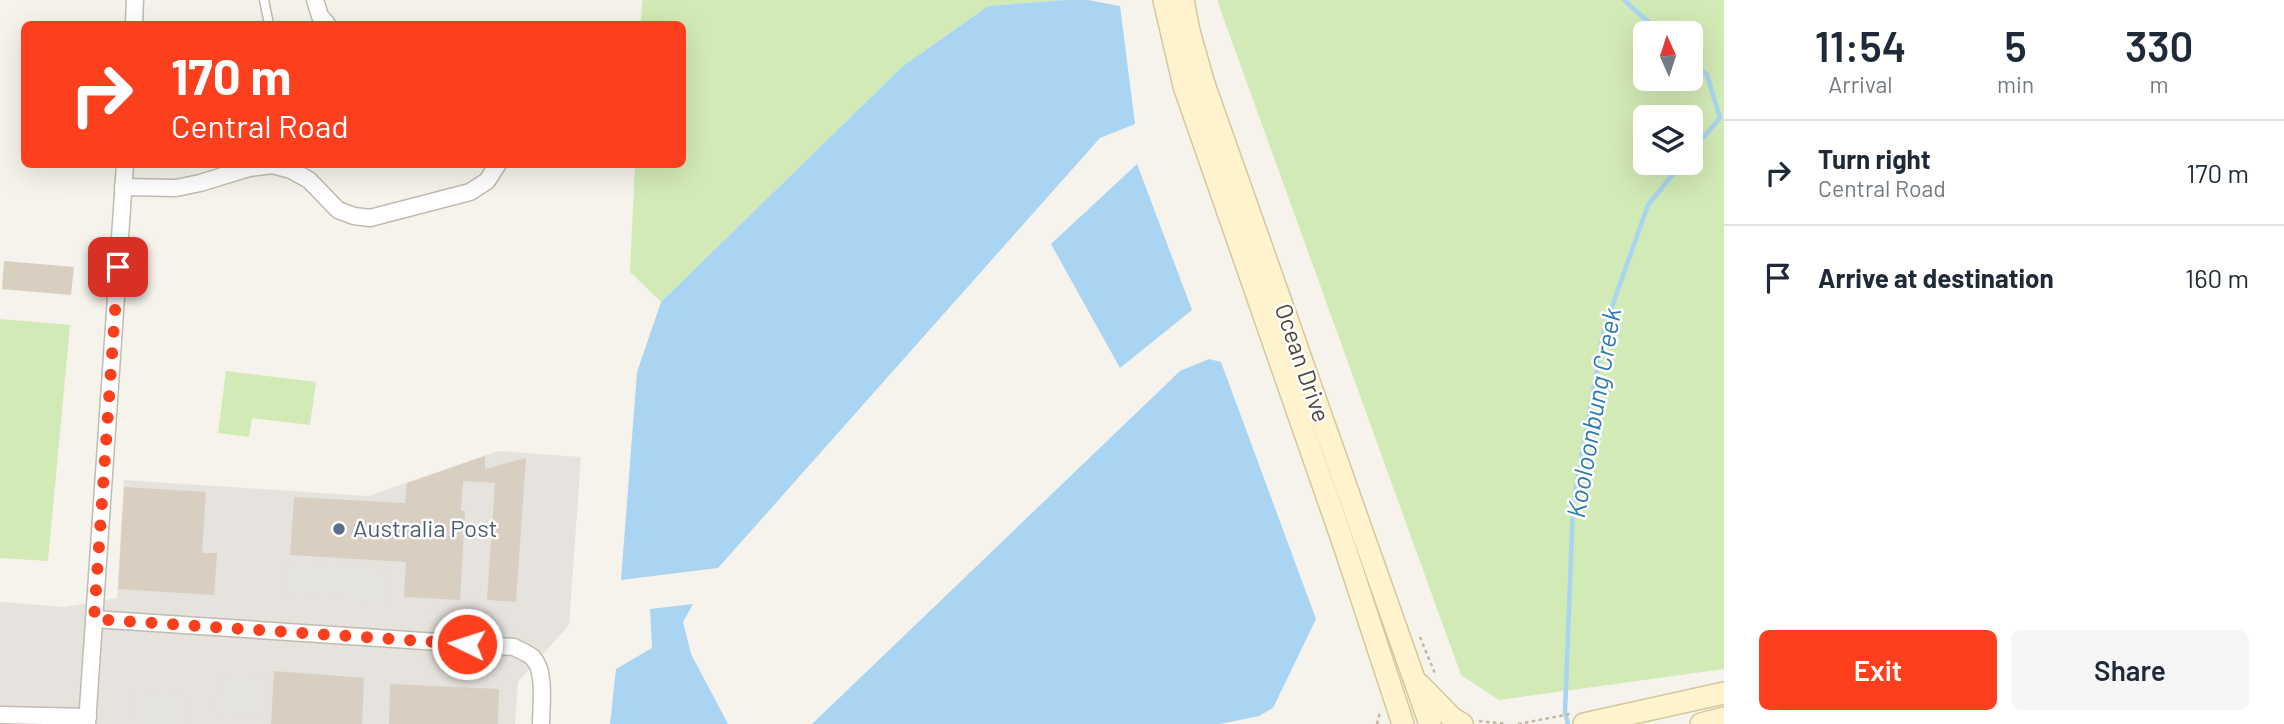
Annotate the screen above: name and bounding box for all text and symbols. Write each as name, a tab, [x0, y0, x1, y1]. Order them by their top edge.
text: 11:54	[1815, 20, 1906, 70]
text: 5	[2004, 20, 2027, 70]
text: 330	[2125, 20, 2193, 70]
north arrow	[1633, 21, 1703, 91]
map controls	[1633, 21, 1703, 175]
text: 170 m	[171, 46, 291, 105]
icon: right	[56, 49, 147, 140]
text: Arrival	[1828, 70, 1893, 98]
text: min	[1997, 70, 2034, 98]
text: m	[2150, 70, 2169, 98]
button: layers	[1633, 105, 1703, 175]
text: Central Road	[171, 106, 349, 144]
text: Turn right	[1818, 143, 1931, 174]
icon: right	[1759, 154, 1797, 192]
text: 170 m	[2186, 157, 2249, 188]
text: Central Road	[1818, 174, 1946, 202]
pin	[88, 237, 148, 297]
icon: arrive	[99, 248, 137, 286]
icon: arrive	[1759, 259, 1797, 297]
text: Arrive at destination	[1818, 262, 2054, 293]
text: 160 m	[2185, 262, 2249, 293]
street label: Ocean Drive	[1270, 299, 1337, 426]
water label: Kooloonbung Creek	[1559, 305, 1626, 520]
place label: Australia Post	[353, 513, 497, 542]
marker: Australia Post	[331, 521, 347, 537]
position arrow	[430, 607, 504, 681]
button: Exit	[1759, 630, 1997, 710]
button: Share	[2011, 630, 2249, 710]

